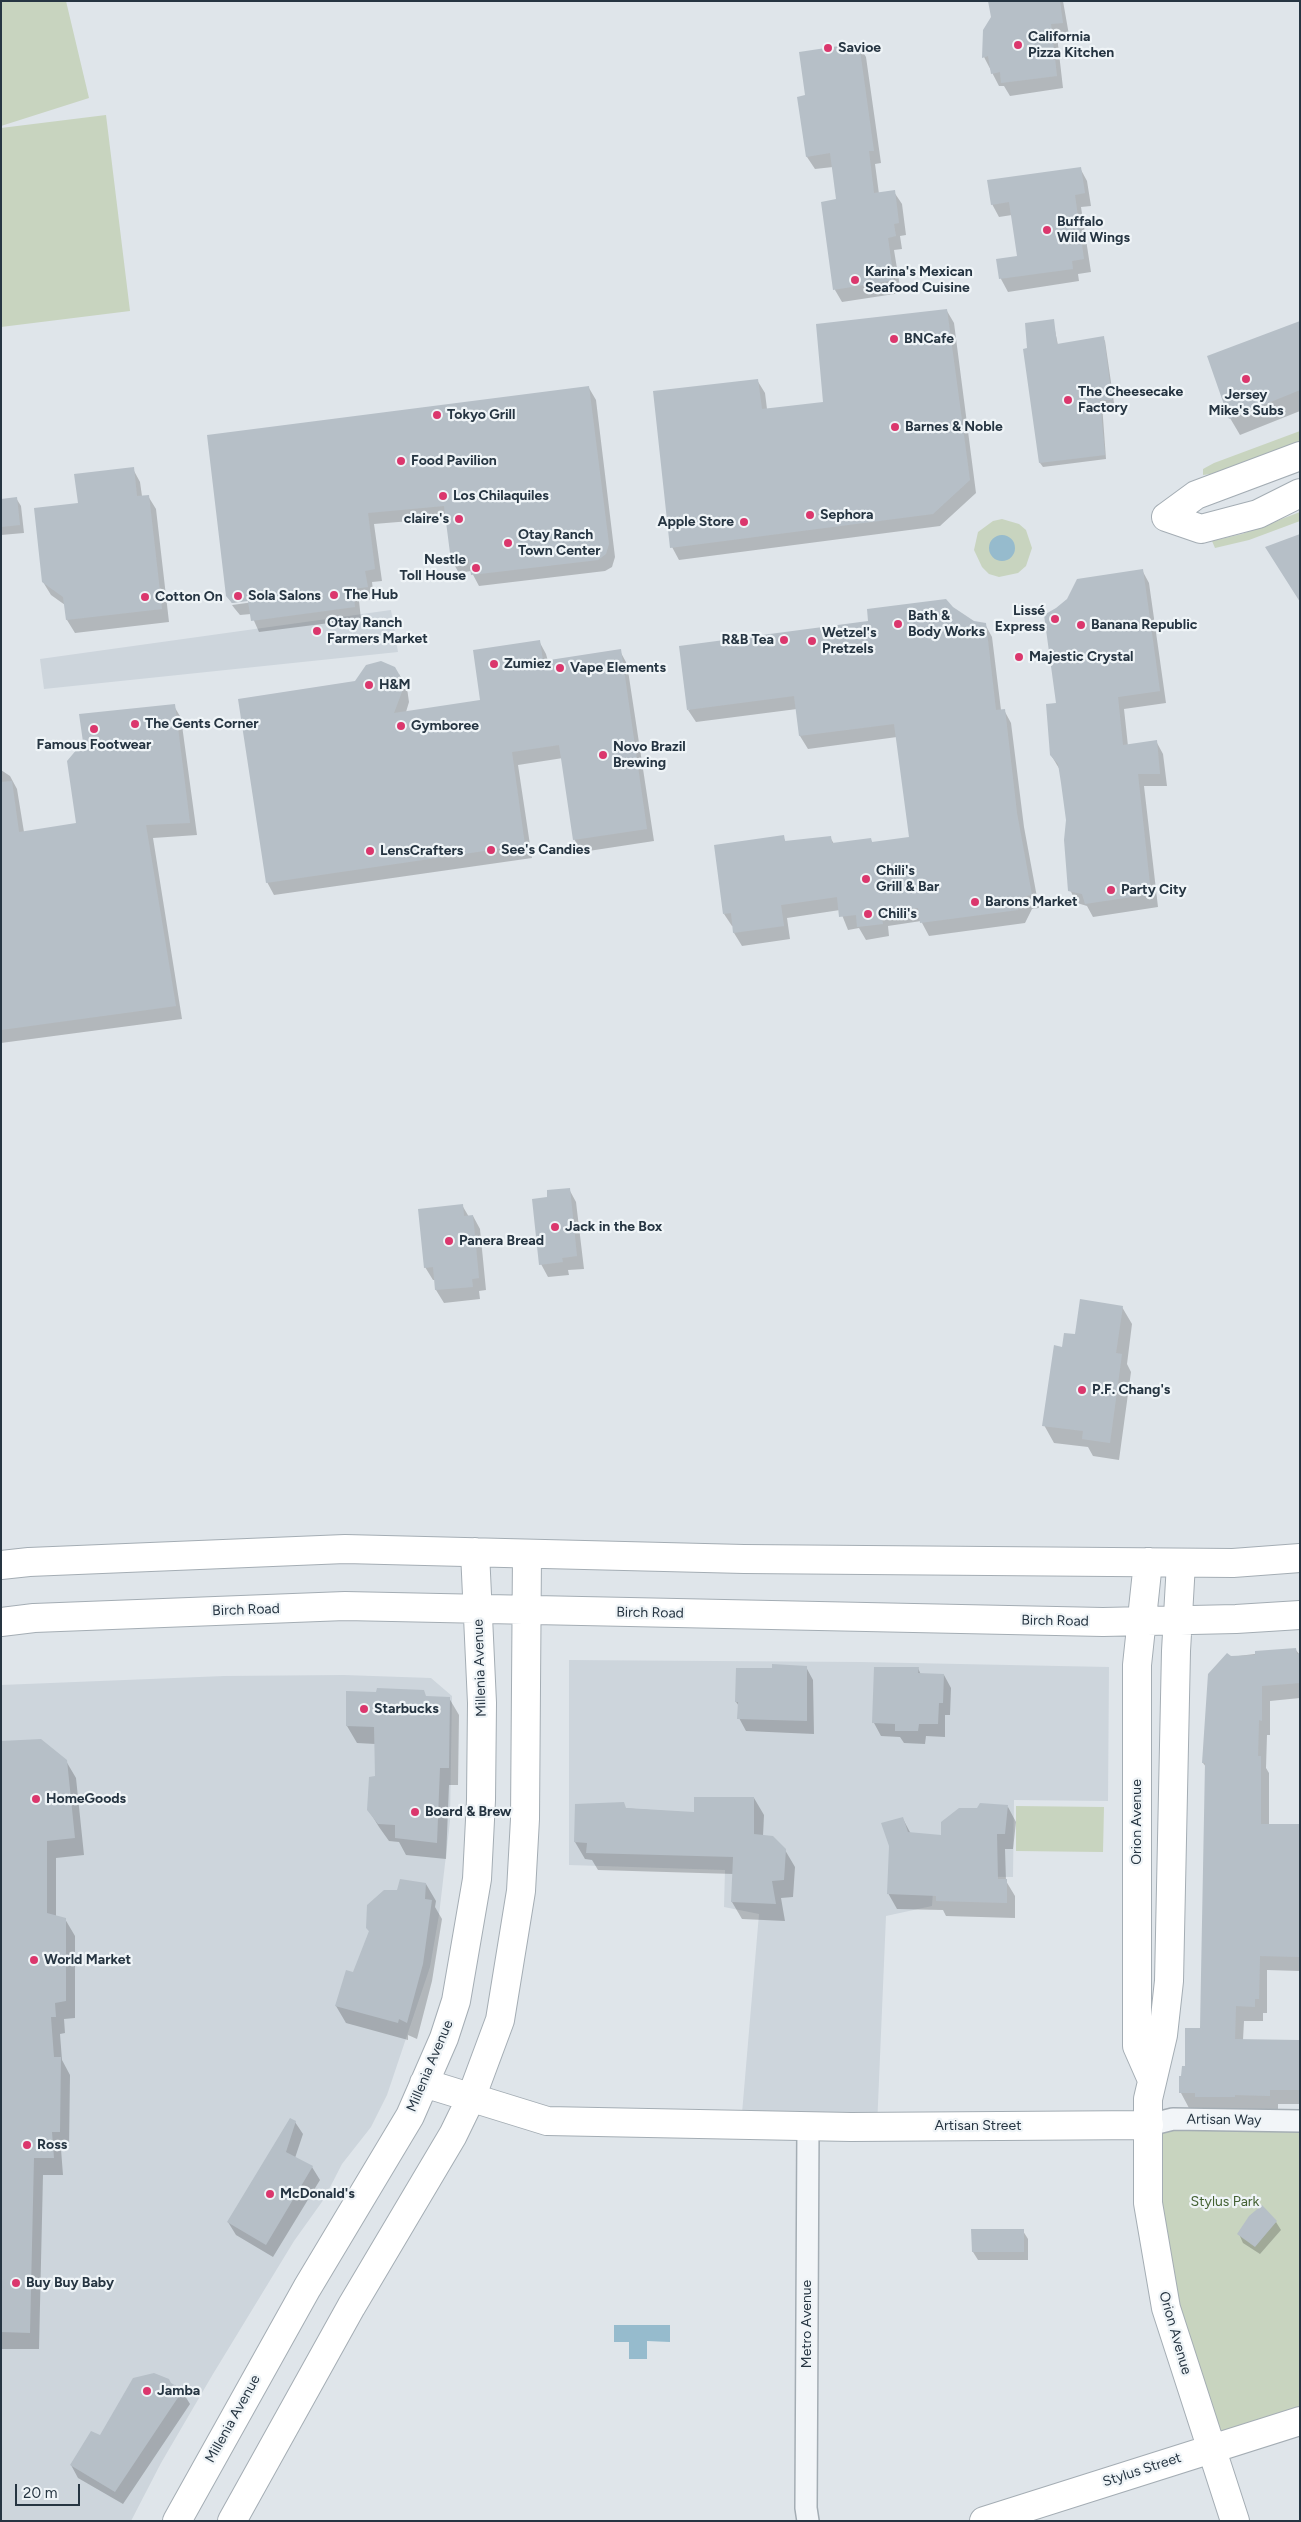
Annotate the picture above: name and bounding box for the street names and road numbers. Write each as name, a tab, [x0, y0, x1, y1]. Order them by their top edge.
street label: Birch Road	[212, 1600, 280, 1620]
street label: Birch Road	[616, 1604, 684, 1622]
street label: Birch Road	[1021, 1612, 1089, 1630]
street label: Millenia Avenue	[470, 1619, 490, 1717]
street label: Orion Avenue	[1129, 1779, 1145, 1865]
street label: Millenia Avenue	[403, 2018, 457, 2114]
street label: Artisan Way	[1186, 2111, 1262, 2129]
street label: Artisan Street	[935, 2118, 1021, 2134]
street label: Metro Avenue	[799, 2280, 815, 2368]
street label: Orion Avenue	[1155, 2290, 1195, 2376]
street label: Millenia Avenue	[202, 2372, 264, 2466]
street label: Stylus Street	[1101, 2449, 1183, 2491]

